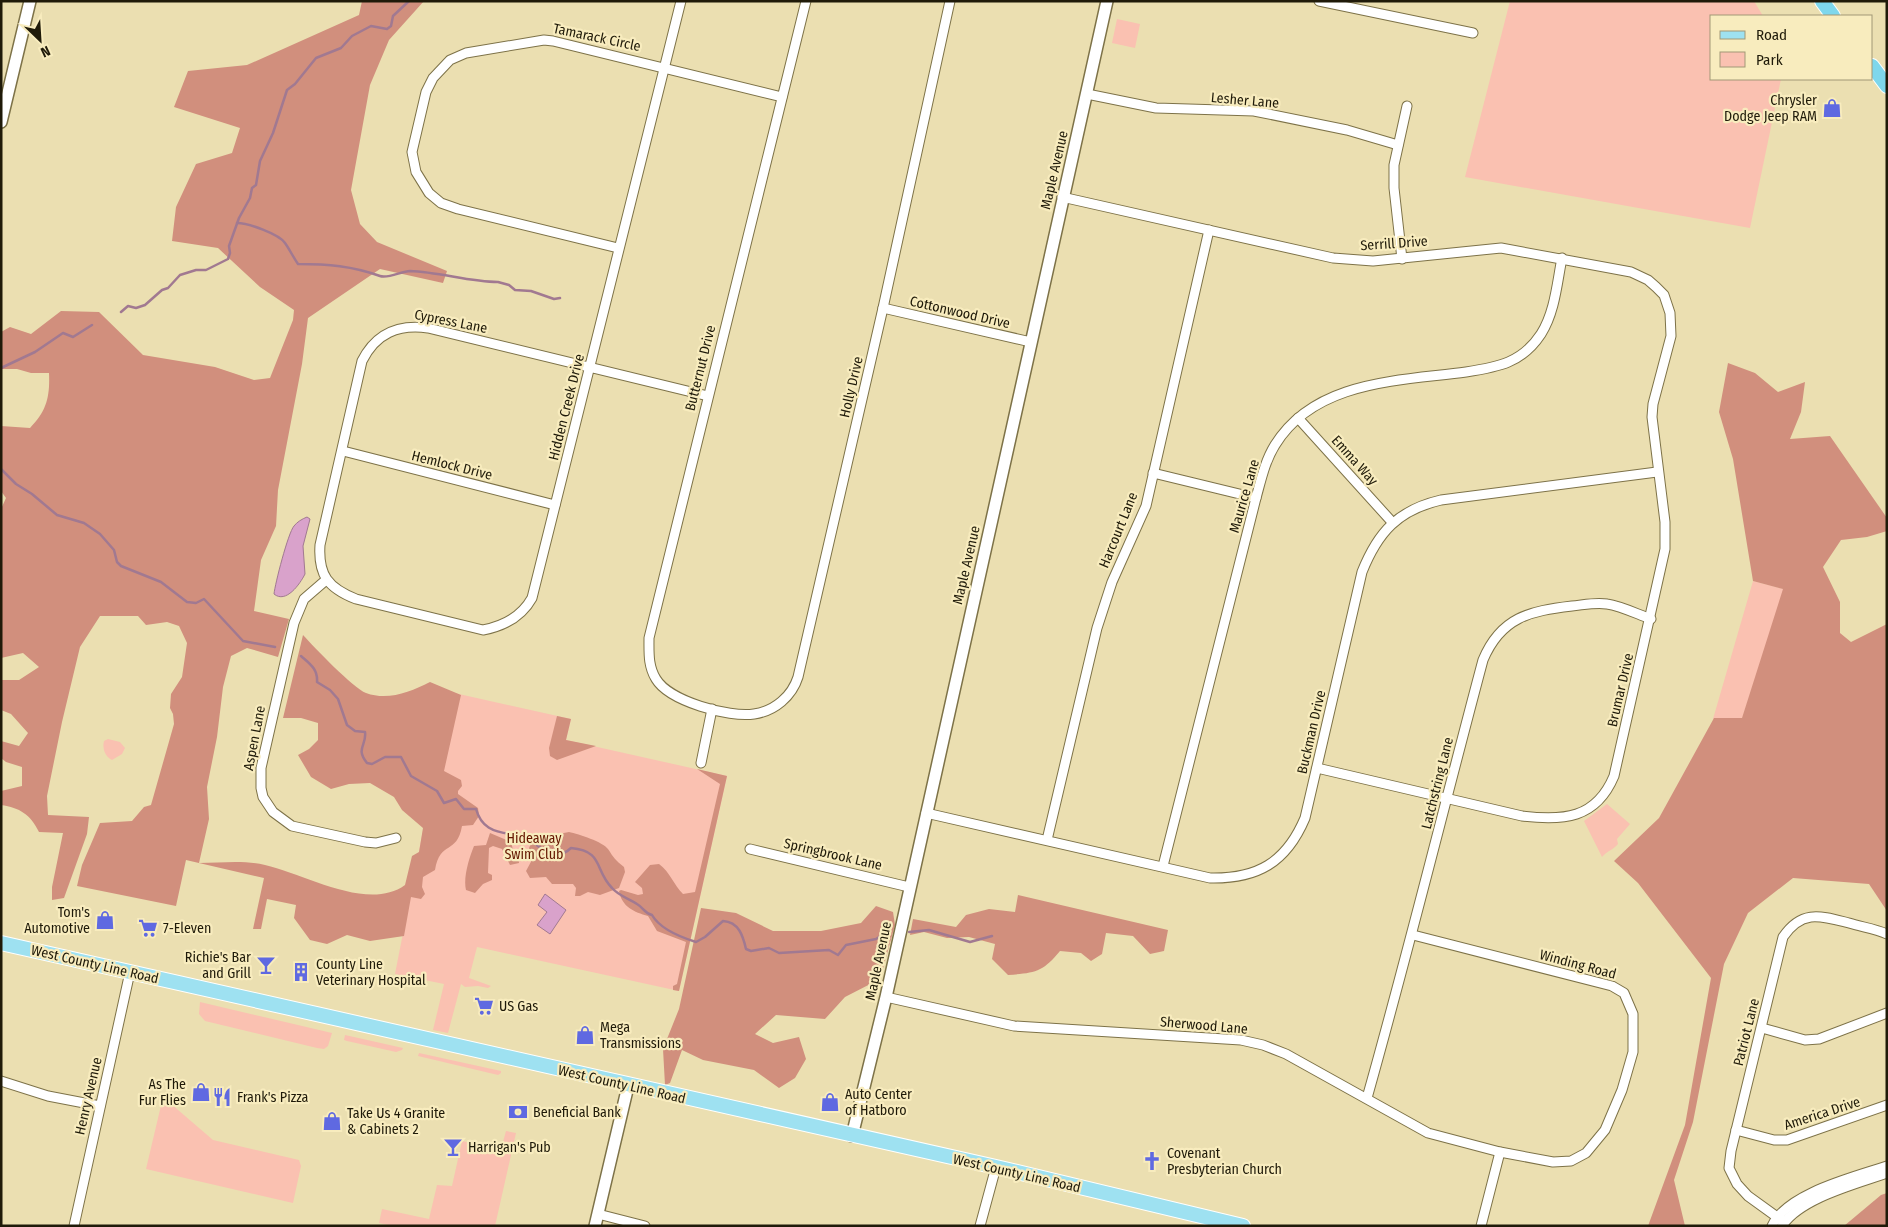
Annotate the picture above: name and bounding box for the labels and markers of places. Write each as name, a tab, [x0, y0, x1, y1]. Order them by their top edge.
place label: Chrysler Dodge Jeep RAM	[1724, 92, 1817, 125]
shop icon: Chrysler Dodge Jeep RAM	[1821, 97, 1843, 119]
place label: Tom's Automotive	[24, 904, 90, 937]
shop icon: Tom's Automotive	[94, 909, 116, 931]
supermarket icon: 7-Eleven	[137, 917, 159, 939]
place label: 7-Eleven	[163, 920, 211, 937]
place label: Richie's Bar and Grill	[185, 949, 251, 982]
bar icon: Richie's Bar and Grill	[255, 954, 277, 976]
place label: County Line Veterinary Hospital	[316, 956, 426, 989]
building icon: County Line Veterinary Hospital	[290, 961, 312, 983]
supermarket icon: US Gas	[473, 995, 495, 1017]
place label: US Gas	[499, 998, 538, 1015]
place label: Mega Transmissions	[600, 1019, 681, 1052]
shop icon: Mega Transmissions	[574, 1024, 596, 1046]
place label: As The Fur Flies	[139, 1076, 186, 1109]
shop icon: As The Fur Flies	[190, 1081, 212, 1103]
restaurant icon: Frank's Pizza	[211, 1086, 233, 1108]
place label: Auto Center of Hatboro	[845, 1086, 912, 1119]
place label: Frank's Pizza	[237, 1089, 309, 1106]
shop icon: Auto Center of Hatboro	[819, 1091, 841, 1113]
bank icon: Beneficial Bank	[507, 1101, 529, 1123]
place label: Beneficial Bank	[533, 1104, 621, 1121]
place label: Take Us 4 Granite & Cabinets 2	[347, 1105, 445, 1138]
shop icon: Take Us 4 Granite & Cabinets 2	[321, 1110, 343, 1132]
bar icon: Harrigan's Pub	[442, 1136, 464, 1158]
place label: Harrigan's Pub	[468, 1139, 551, 1156]
place label: Covenant Presbyterian Church	[1167, 1145, 1282, 1178]
church icon: Covenant Presbyterian Church	[1141, 1150, 1163, 1172]

